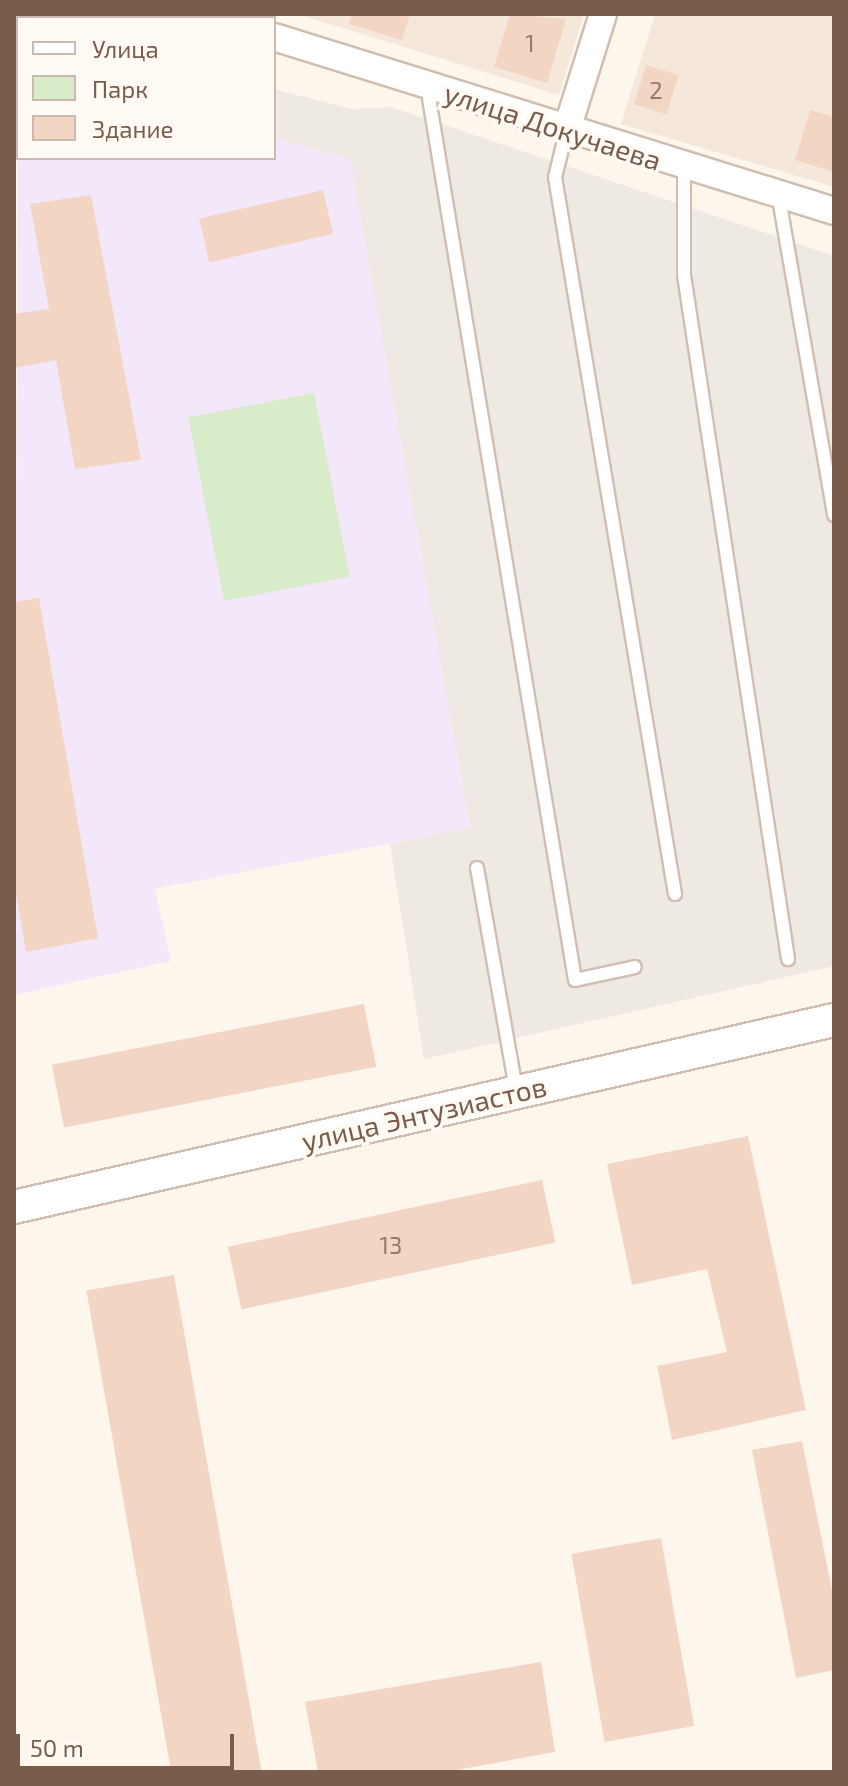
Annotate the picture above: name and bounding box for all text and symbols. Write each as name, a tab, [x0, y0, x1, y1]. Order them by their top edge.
legend	[16, 16, 276, 160]
house number: 1	[525, 29, 535, 57]
text: Улица	[92, 34, 159, 63]
text: Парк	[92, 74, 148, 103]
street label: улица Докучаева	[440, 75, 666, 177]
house number: 2	[649, 76, 663, 104]
text: Здание	[92, 114, 174, 143]
street label: улица Энтузиастов	[298, 1069, 550, 1157]
house number: 13	[380, 1231, 402, 1259]
scale bar	[20, 1718, 238, 1768]
text: 50 m	[30, 1733, 84, 1762]

